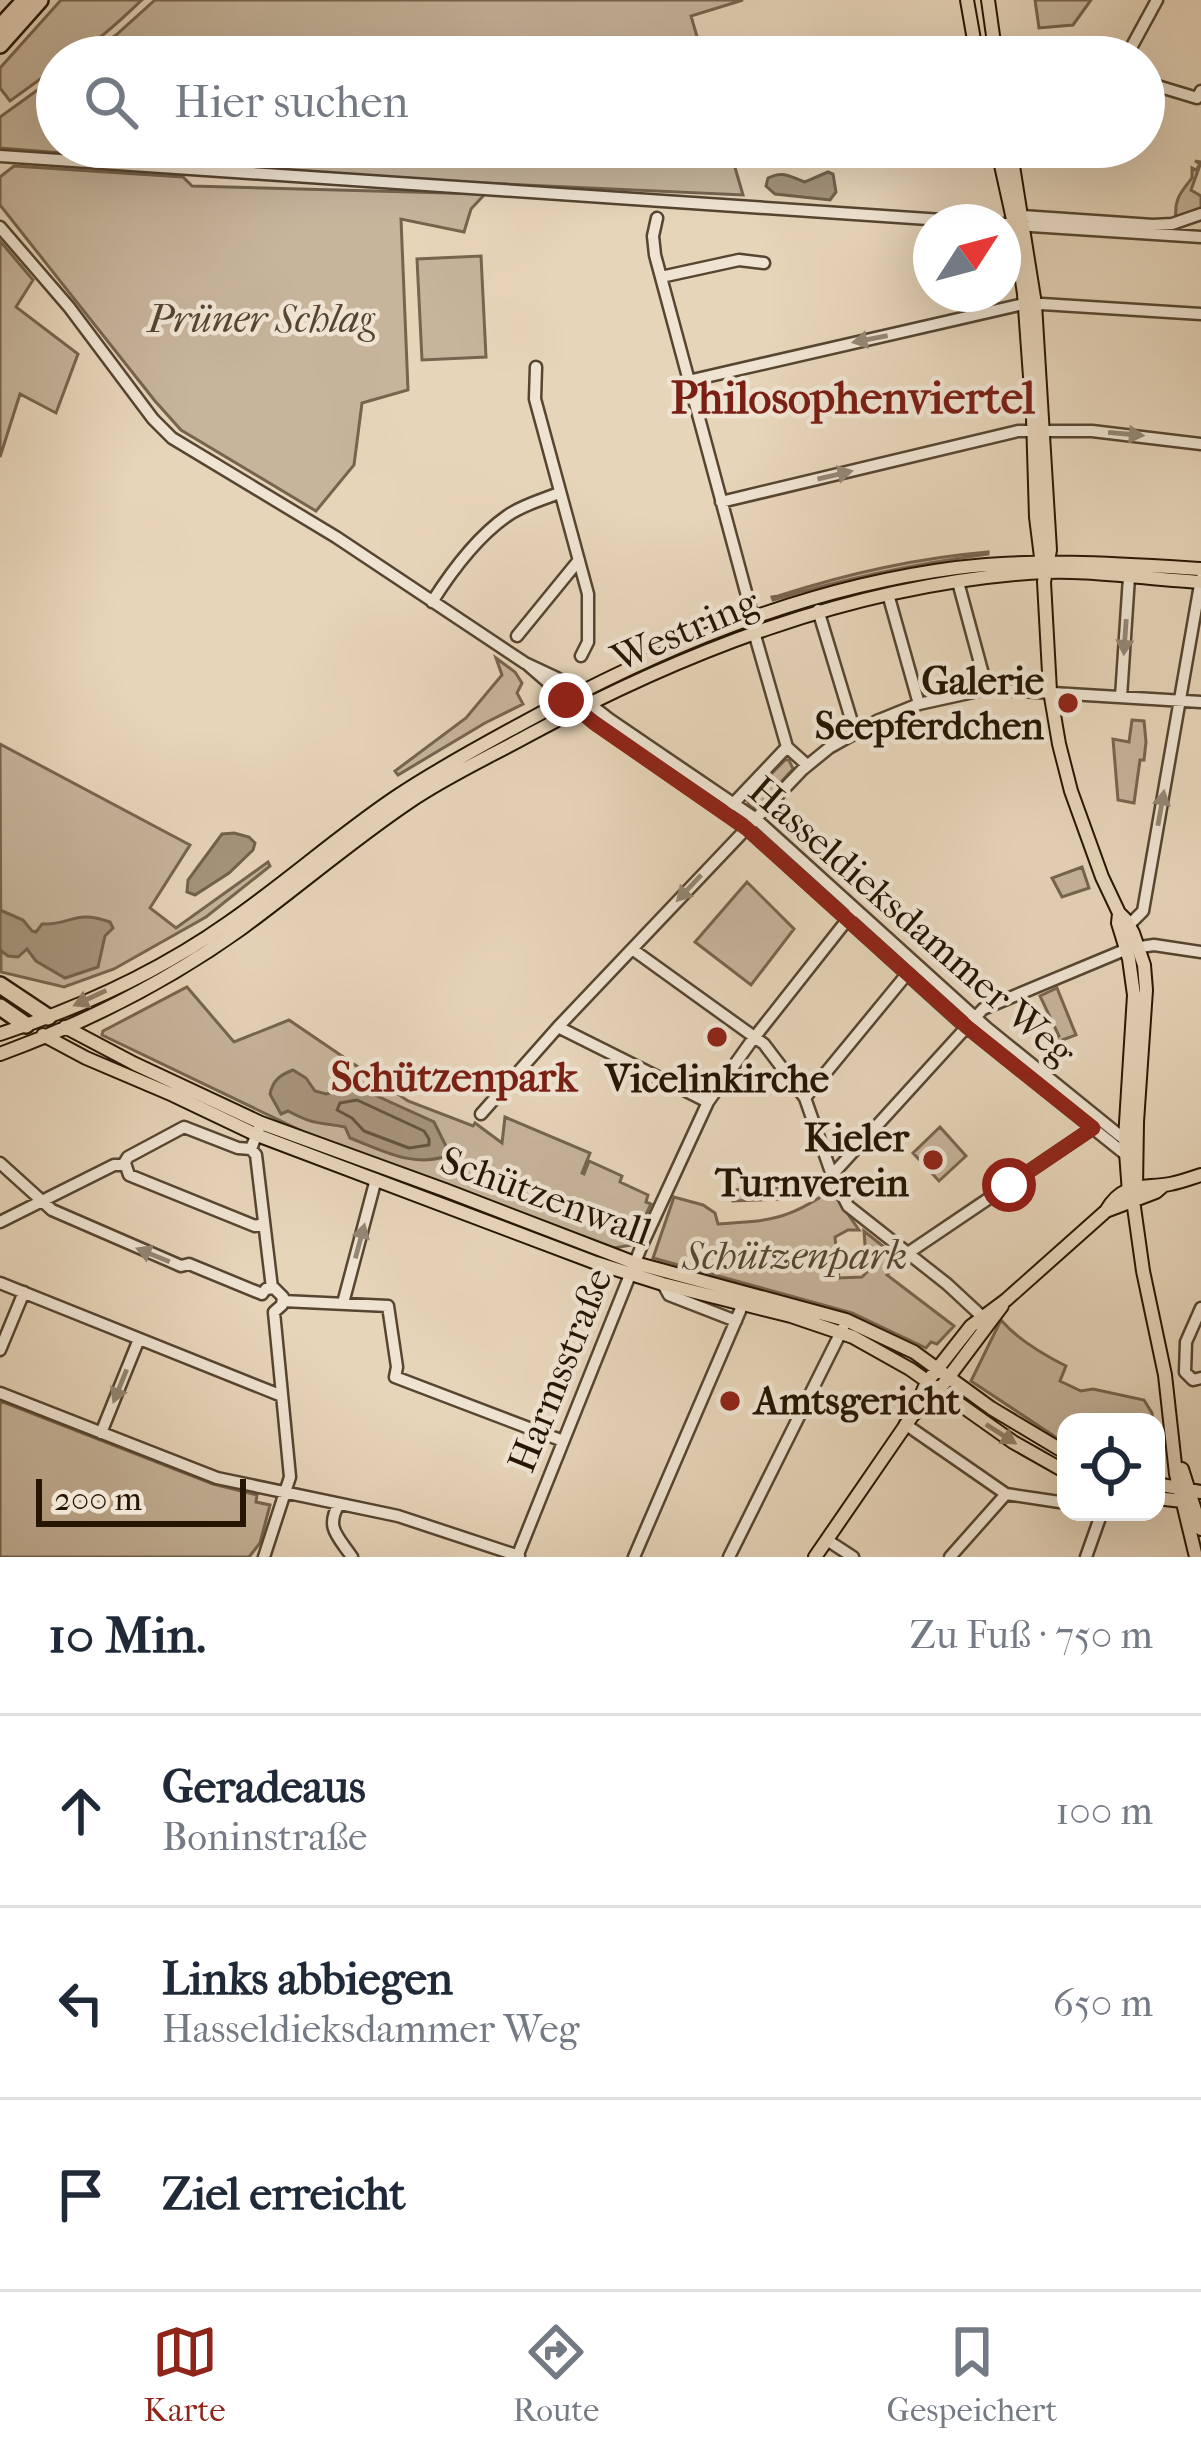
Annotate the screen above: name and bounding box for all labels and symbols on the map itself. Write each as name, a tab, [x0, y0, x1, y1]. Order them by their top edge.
north arrow	[913, 204, 1021, 312]
park label: Prüner Schlag	[146, 296, 375, 342]
one-way arrow	[851, 330, 888, 349]
district label: Philosophenviertel	[671, 372, 1036, 425]
one-way arrow	[1108, 425, 1145, 444]
one-way arrow	[816, 464, 854, 483]
street label: Westring	[604, 578, 766, 682]
one-way arrow	[1115, 619, 1134, 657]
place label: Galerie Seepferdchen	[815, 658, 1044, 749]
route end	[539, 673, 593, 727]
marker: Galerie Seepferdchen	[1055, 690, 1081, 716]
street label: Hasseldieksdammer Weg	[739, 767, 1085, 1076]
one-way arrow	[1152, 789, 1171, 827]
one-way arrow	[676, 873, 703, 902]
one-way arrow	[72, 988, 107, 1008]
marker: Vicelinkirche	[704, 1024, 730, 1050]
district label: Schützenpark	[331, 1053, 579, 1102]
place label: Vicelinkirche	[604, 1056, 829, 1102]
place label: Kieler Turnverein	[714, 1115, 910, 1206]
street label: Schützenwall	[434, 1137, 658, 1255]
marker: Kieler Turnverein	[920, 1147, 946, 1173]
route start	[982, 1158, 1036, 1212]
one-way arrow	[351, 1222, 370, 1259]
park label: Schützenpark	[681, 1233, 908, 1279]
one-way arrow	[134, 1245, 170, 1264]
street label: Harmsstraße	[498, 1261, 622, 1479]
one-way arrow	[110, 1368, 129, 1404]
place label: Amtsgericht	[752, 1378, 961, 1424]
marker: Amtsgericht	[717, 1388, 743, 1414]
one-way arrow	[984, 1422, 1017, 1445]
scale bar	[36, 1473, 246, 1526]

